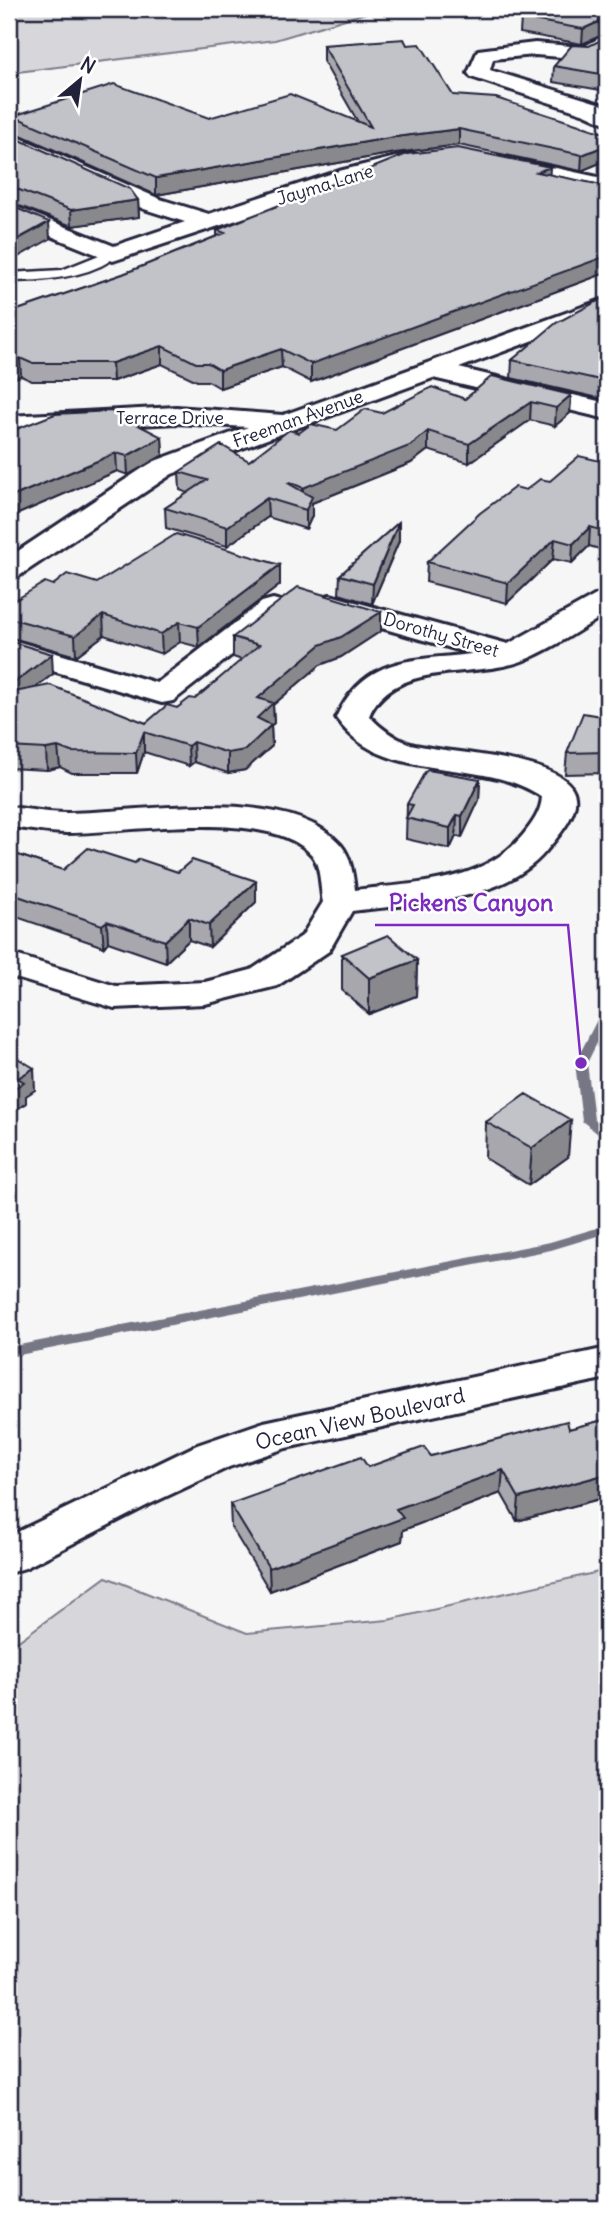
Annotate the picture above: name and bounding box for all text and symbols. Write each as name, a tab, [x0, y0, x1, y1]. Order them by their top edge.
north arrow	[46, 46, 116, 116]
text: N	[77, 51, 100, 79]
street label: Jayma Lane	[274, 159, 376, 210]
street label: Freeman Avenue	[230, 384, 366, 453]
street label: Terrace Drive	[116, 406, 224, 429]
street label: Dorothy Street	[381, 607, 501, 662]
callout: Pickens Canyon	[375, 881, 568, 925]
text: Pickens Canyon	[389, 888, 553, 917]
street label: Ocean View Boulevard	[252, 1381, 467, 1456]

